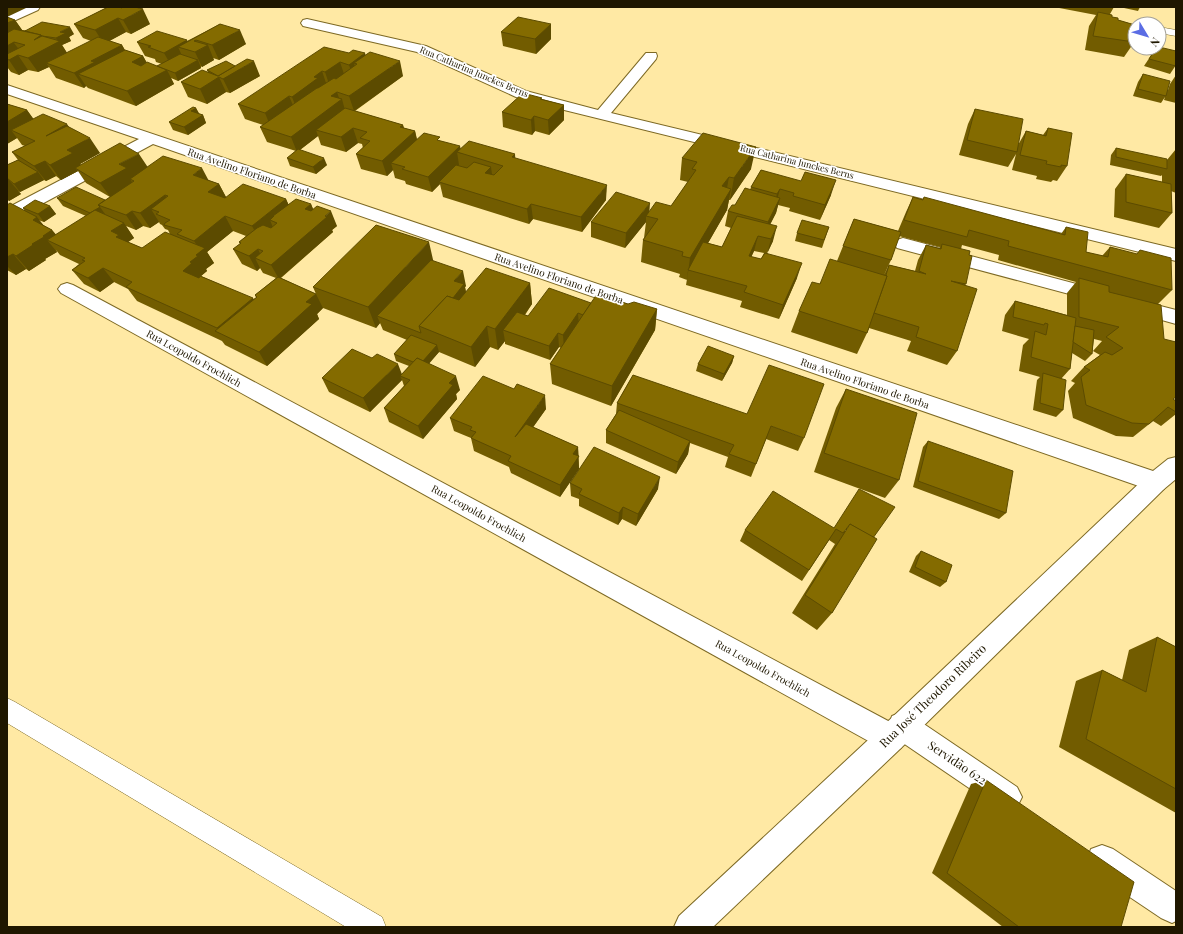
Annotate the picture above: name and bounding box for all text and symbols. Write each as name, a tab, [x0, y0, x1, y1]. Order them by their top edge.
north arrow	[1127, 16, 1167, 56]
text: N	[1147, 35, 1164, 50]
street label: Rua Catharina Junckes Berns	[418, 43, 530, 99]
street label: Rua Catharina Junckes Berns	[739, 141, 855, 181]
street label: Rua Avelino Floriano de Borba	[186, 144, 318, 202]
street label: Rua Avelino Floriano de Borba	[493, 249, 625, 307]
street label: Rua Leopoldo Froehlich	[144, 326, 244, 390]
street label: Rua Avelino Floriano de Borba	[799, 354, 931, 412]
street label: Rua Leopoldo Froehlich	[429, 481, 529, 545]
street label: Rua Leopoldo Froehlich	[713, 636, 813, 700]
street label: Rua José Theodoro Ribeiro	[875, 640, 989, 751]
street label: Servidão 622	[925, 737, 990, 788]

